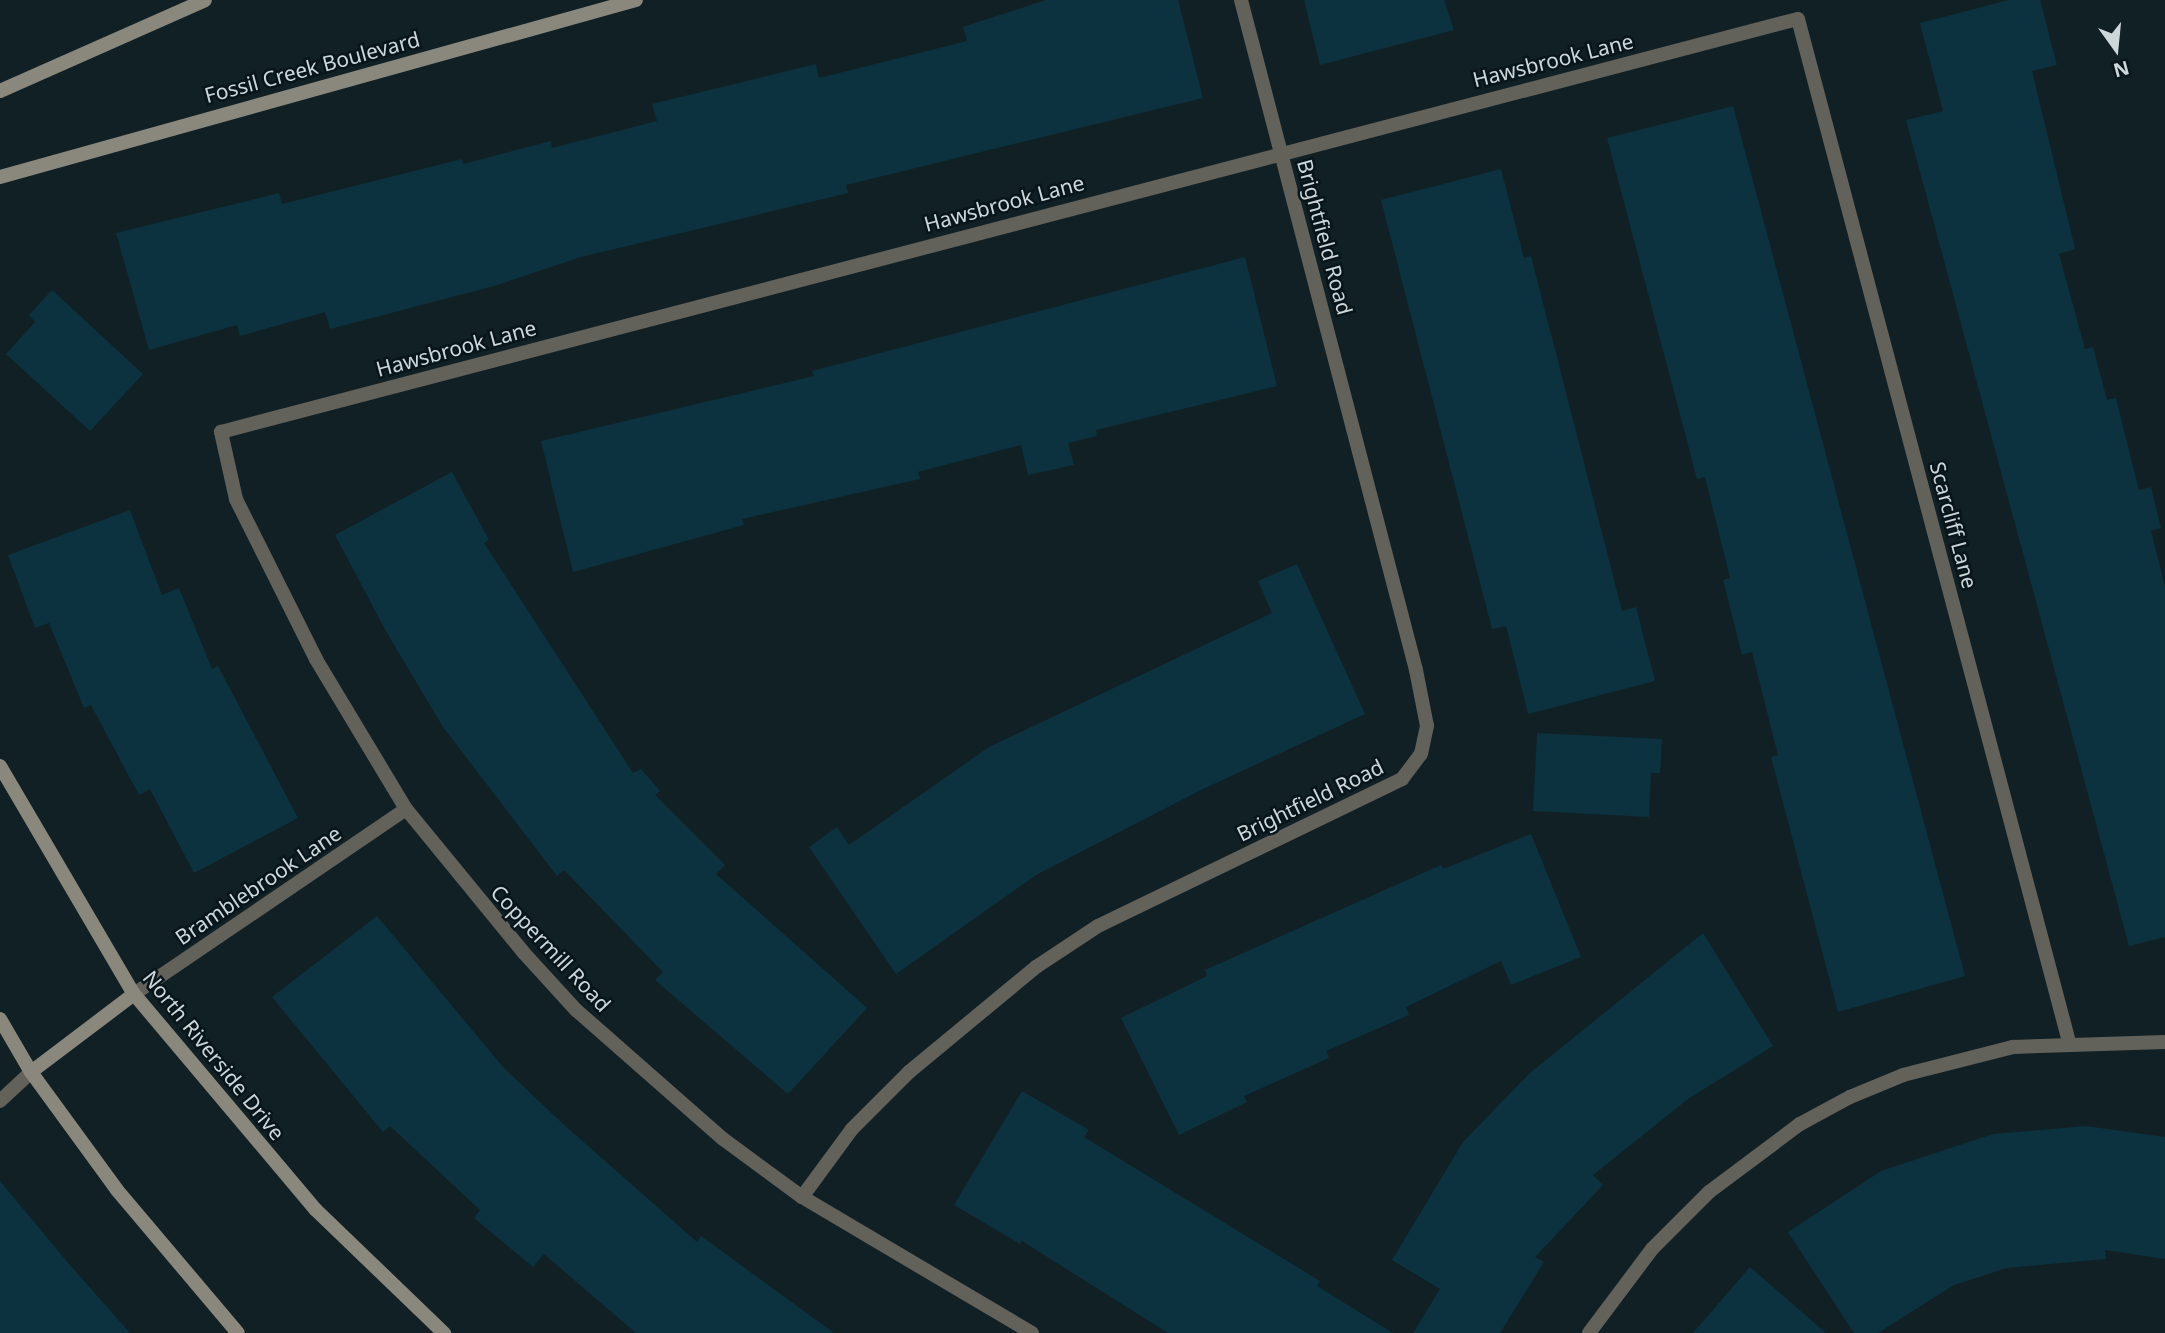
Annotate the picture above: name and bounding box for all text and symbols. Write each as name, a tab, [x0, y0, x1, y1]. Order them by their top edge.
north arrow	[2081, 14, 2151, 84]
street label: Fossil Creek Boulevard	[202, 26, 422, 108]
street label: Hawsbrook Lane	[1470, 28, 1636, 92]
text: N	[2111, 55, 2132, 84]
street label: Brightfield Road	[1292, 156, 1358, 318]
street label: Hawsbrook Lane	[921, 170, 1087, 236]
street label: Hawsbrook Lane	[373, 315, 539, 381]
street label: Scarcliff Lane	[1925, 459, 1983, 591]
street label: Brightfield Road	[1233, 754, 1387, 846]
street label: Bramblebrook Lane	[170, 820, 346, 950]
street label: Coppermill Road	[486, 879, 616, 1017]
street label: North Riverside Drive	[138, 965, 290, 1145]

